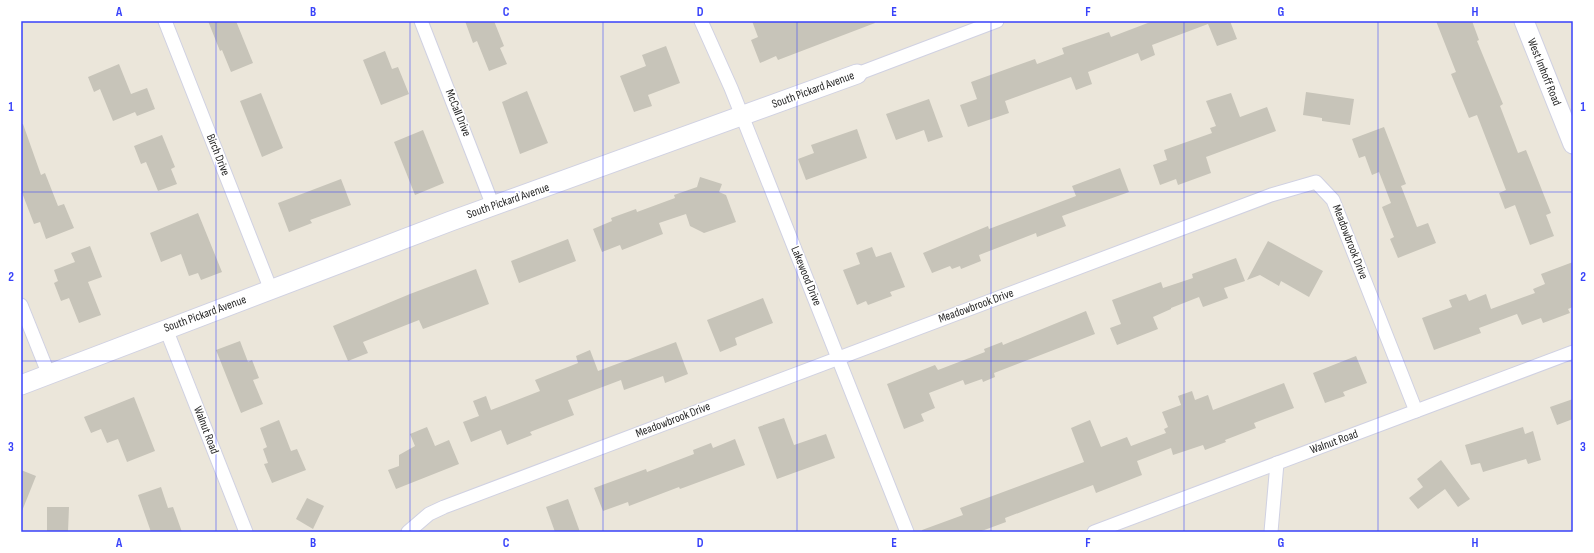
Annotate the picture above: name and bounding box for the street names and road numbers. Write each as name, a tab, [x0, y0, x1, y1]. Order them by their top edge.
street label: West Imhoff Road	[1524, 36, 1564, 108]
street label: South Pickard Avenue	[770, 68, 856, 112]
street label: McCall Drive	[442, 87, 474, 139]
street label: Birch Drive	[203, 132, 233, 178]
street label: South Pickard Avenue	[465, 180, 552, 222]
street label: Meadowbrook Drive	[1329, 202, 1371, 282]
street label: Lakewood Drive	[787, 244, 825, 308]
street label: Meadowbrook Drive	[936, 285, 1016, 327]
street label: South Pickard Avenue	[162, 292, 248, 336]
street label: Meadowbrook Drive	[633, 399, 713, 441]
street label: Walnut Road	[190, 404, 222, 456]
street label: Walnut Road	[1308, 426, 1360, 458]

